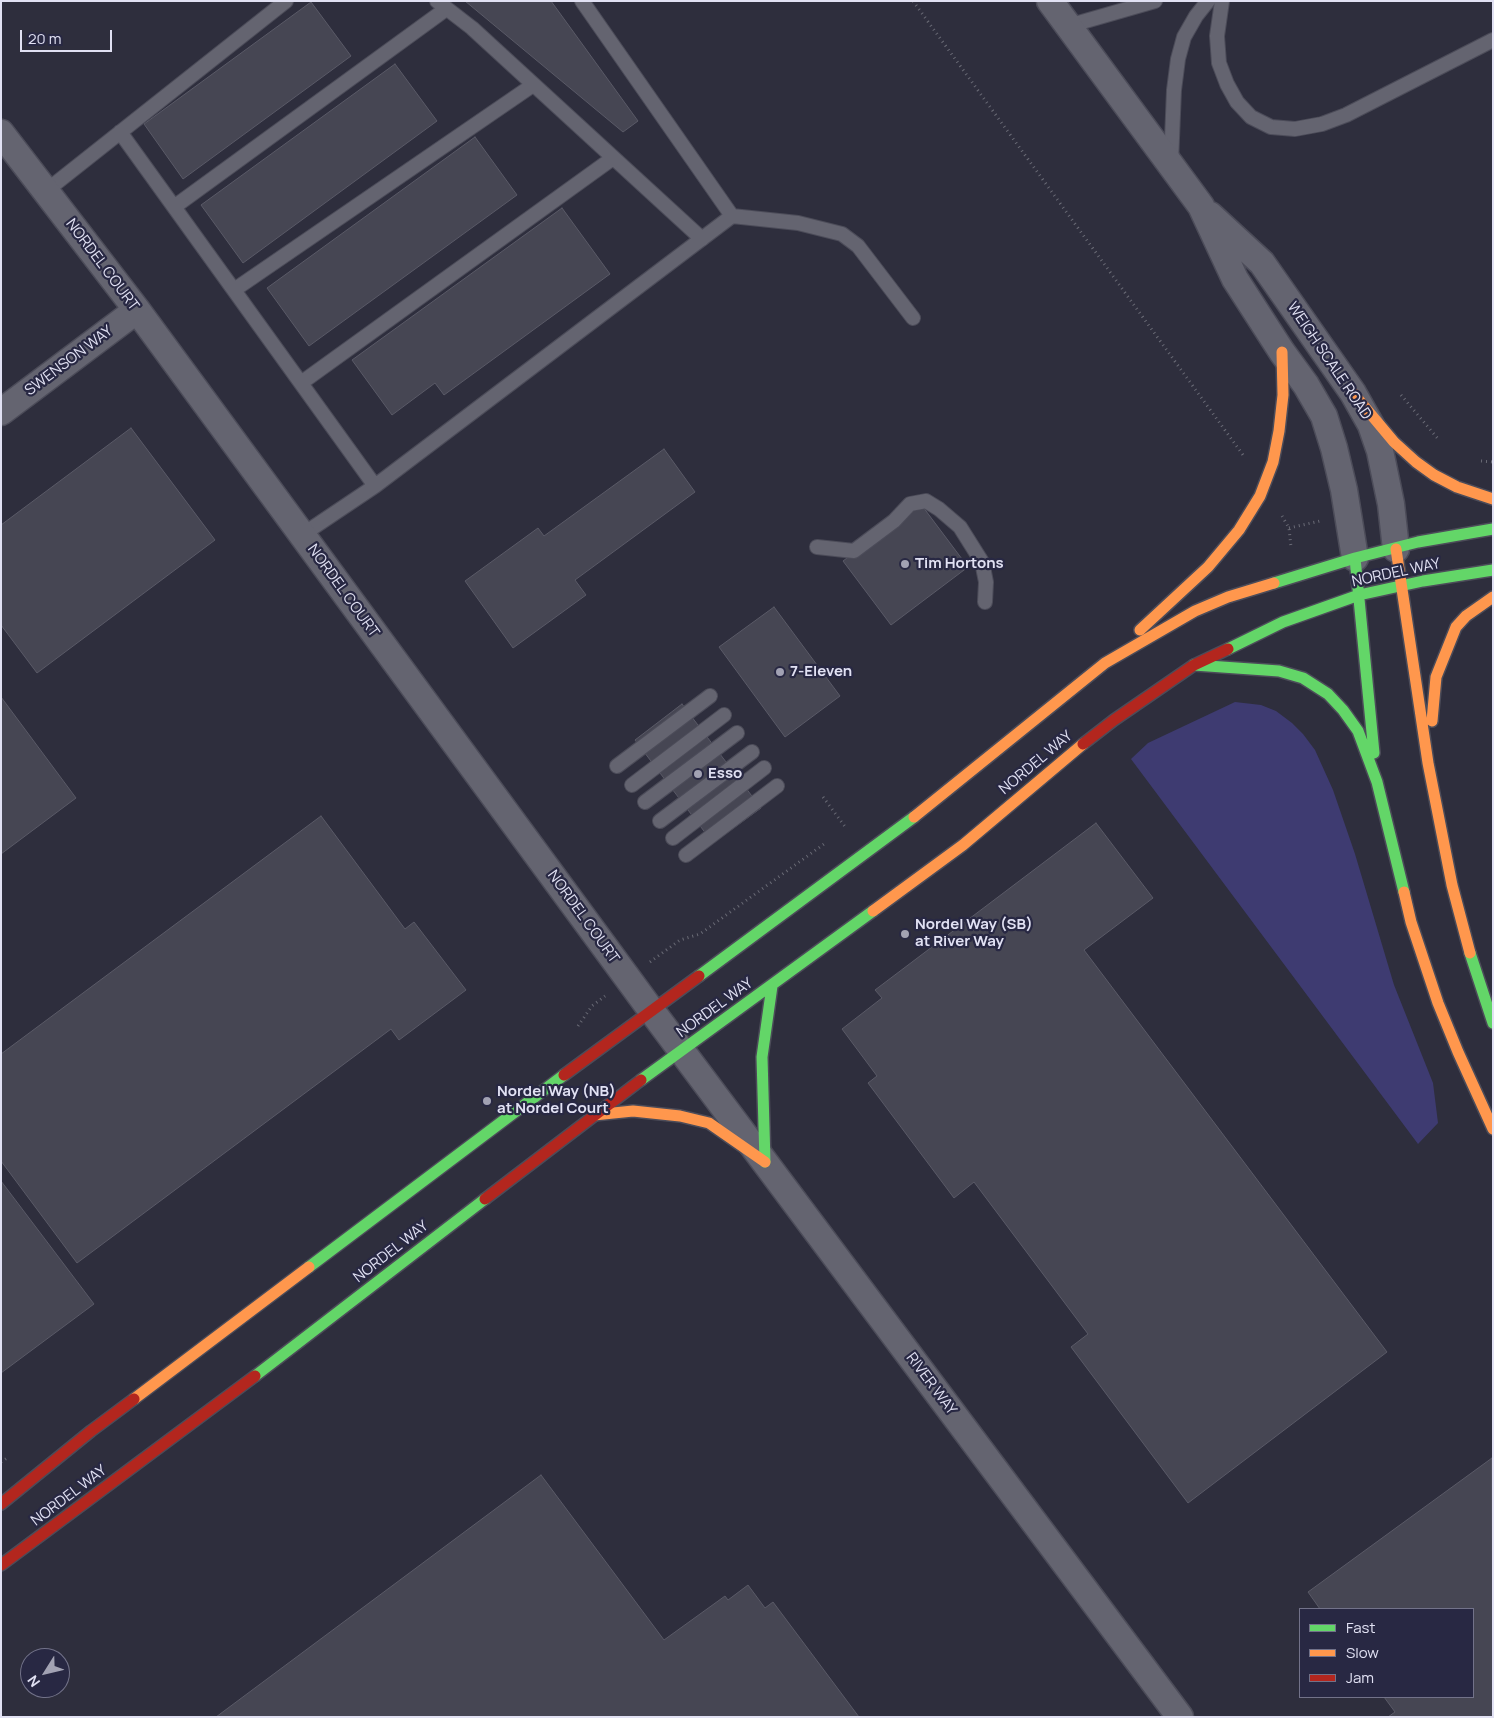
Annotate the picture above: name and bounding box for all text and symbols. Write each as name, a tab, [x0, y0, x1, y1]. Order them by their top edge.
scale bar	[22, 20, 115, 52]
text: 20 m	[28, 28, 61, 49]
street label: NORDEL COURT	[62, 216, 142, 314]
street label: WEIGH SCALE ROAD	[1283, 299, 1375, 423]
street label: SWENSON WAY	[22, 322, 116, 400]
street label: NORDEL COURT	[303, 541, 383, 641]
place label: Tim Hortons	[915, 555, 1004, 573]
street label: NORDEL WAY	[1350, 555, 1442, 591]
marker: Tim Hortons	[899, 558, 911, 570]
place label: 7-Eleven	[790, 663, 852, 681]
marker: 7-Eleven	[774, 666, 786, 678]
street label: NORDEL WAY	[996, 727, 1076, 799]
place label: Esso	[708, 765, 742, 783]
marker: Esso	[692, 768, 704, 780]
street label: NORDEL COURT	[543, 867, 623, 967]
place label: Nordel Way (SB) at River Way	[915, 916, 1033, 951]
marker: Nordel Way (SB) at River Way	[899, 928, 911, 940]
street label: NORDEL WAY	[673, 974, 757, 1042]
place label: Nordel Way (NB) at Nordel Court	[497, 1083, 616, 1118]
marker: Nordel Way (NB) at Nordel Court	[481, 1095, 493, 1107]
street label: NORDEL WAY	[350, 1217, 432, 1287]
street label: RIVER WAY	[902, 1349, 960, 1419]
street label: NORDEL WAY	[28, 1462, 110, 1530]
legend	[1299, 1608, 1474, 1698]
text: Fast	[1346, 1617, 1375, 1638]
text: Slow	[1346, 1642, 1379, 1663]
north arrow	[20, 1648, 70, 1698]
text: Jam	[1346, 1667, 1374, 1688]
text: N	[23, 1672, 44, 1691]

